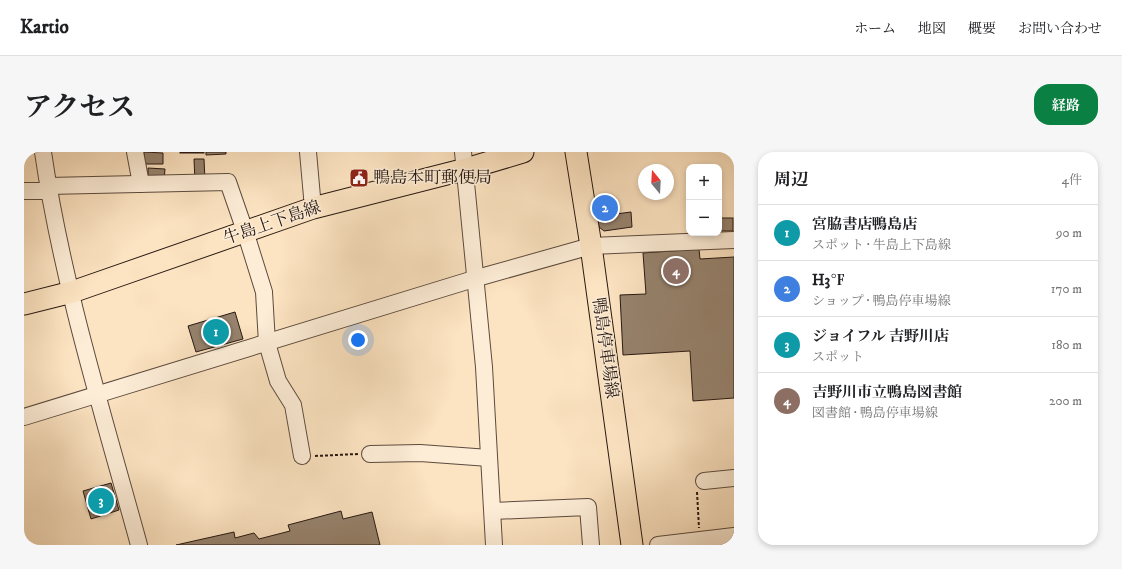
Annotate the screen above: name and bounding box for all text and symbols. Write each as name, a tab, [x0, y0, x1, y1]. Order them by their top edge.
text: Kartio	[20, 16, 69, 39]
text: ホーム	[854, 20, 896, 38]
text: 地図	[918, 20, 946, 38]
text: 概要	[968, 20, 996, 38]
text: お問い合わせ	[1018, 20, 1102, 38]
button: 経路	[1034, 84, 1098, 125]
text: アクセス	[24, 90, 135, 125]
north arrow	[638, 164, 674, 200]
map controls	[686, 164, 722, 236]
button: +	[686, 164, 722, 200]
public building icon: 鴨島本町郵便局	[348, 167, 370, 189]
place label: 鴨島本町郵便局	[373, 167, 492, 189]
text: 周辺	[774, 169, 808, 191]
text: 4件	[1062, 172, 1082, 188]
pin: 2	[592, 193, 618, 223]
street label: 牛島上下島線	[220, 196, 324, 250]
button: −	[686, 200, 722, 236]
text: 宮脇書店鴨島店	[812, 215, 917, 234]
text: 1	[785, 225, 789, 241]
text: 90 m	[1056, 225, 1082, 241]
text: スポット · 牛島上下島線	[812, 237, 951, 253]
pin: 4	[663, 256, 689, 286]
text: H3℉	[812, 271, 845, 290]
text: 2	[784, 281, 790, 297]
text: 170 m	[1051, 281, 1082, 297]
text: ショップ · 鴨島停車場線	[812, 293, 950, 309]
street label: 鴨島停車場線	[587, 296, 623, 400]
pin: 1	[203, 317, 229, 347]
text: ジョイフル 吉野川店	[812, 327, 949, 346]
your location	[348, 330, 368, 350]
text: 3	[785, 337, 789, 353]
text: 180 m	[1051, 337, 1082, 353]
text: スポット	[812, 349, 864, 365]
text: 吉野川市立鴨島図書館	[812, 383, 962, 402]
text: 4	[783, 393, 791, 409]
text: 200 m	[1049, 393, 1082, 409]
text: 図書館 · 鴨島停車場線	[812, 405, 938, 421]
pin: 3	[88, 486, 114, 516]

